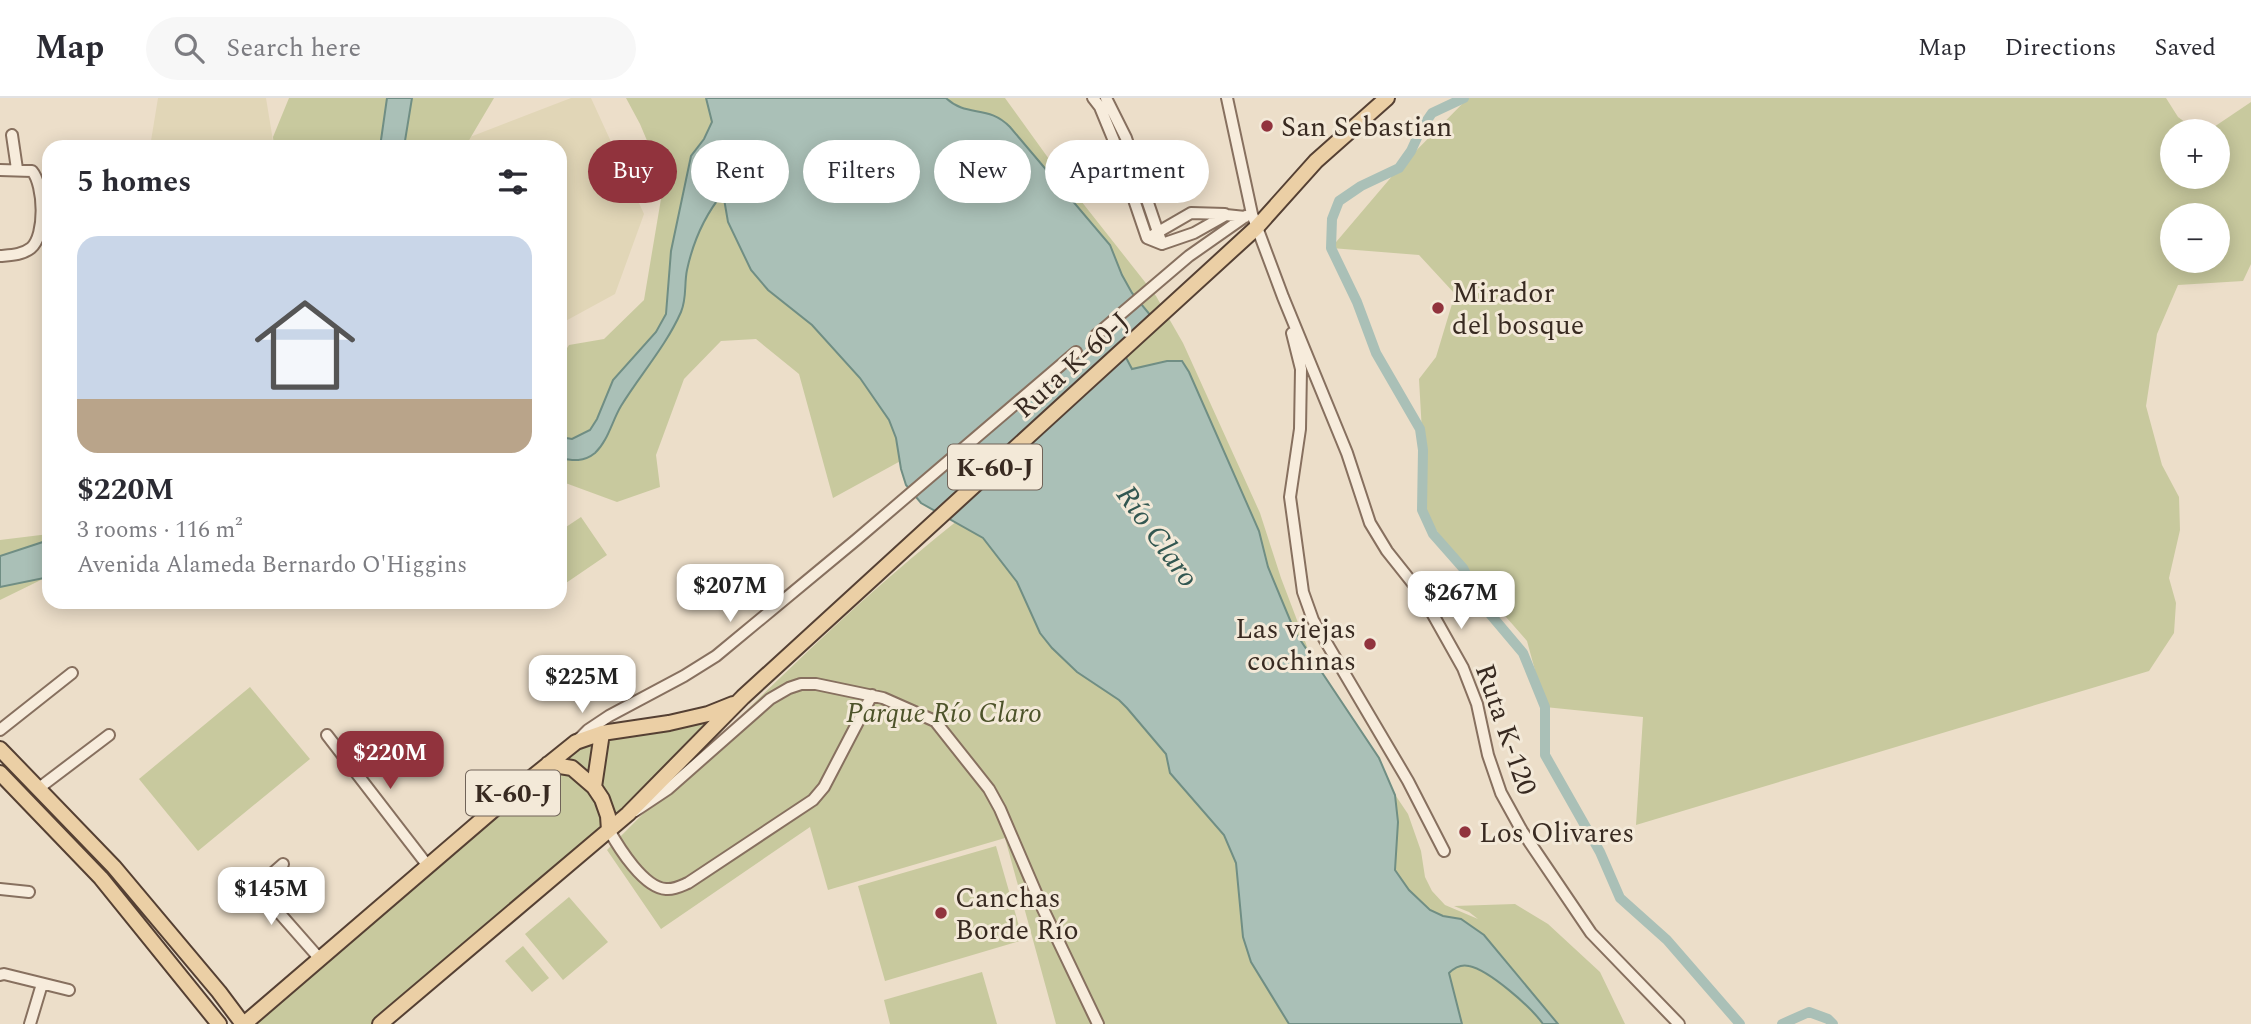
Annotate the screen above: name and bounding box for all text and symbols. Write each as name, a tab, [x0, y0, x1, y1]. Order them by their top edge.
search box	[146, 17, 636, 80]
text: Map	[35, 23, 104, 73]
text: Search here	[226, 28, 361, 68]
icon: search	[170, 29, 208, 67]
text: Map	[1918, 30, 1966, 66]
text: Directions	[2004, 30, 2116, 66]
text: Saved	[2154, 30, 2216, 66]
place label: San Sebastian	[1281, 106, 1452, 149]
marker: San Sebastian	[1259, 118, 1275, 134]
map controls	[2160, 119, 2230, 273]
button: +	[2160, 119, 2230, 189]
chip: Buy	[588, 140, 677, 203]
chip: Rent	[691, 140, 789, 203]
chip: Filters	[803, 140, 920, 203]
chip: New	[934, 140, 1031, 203]
chip: Apartment	[1045, 140, 1209, 203]
text: 5 homes	[77, 159, 191, 205]
icon: filters	[494, 163, 532, 201]
button: −	[2160, 203, 2230, 273]
place label: Mirador del bosque	[1452, 272, 1584, 347]
icon: home	[242, 282, 368, 408]
marker: Mirador del bosque	[1430, 300, 1446, 316]
street label: Ruta K-60-J	[1004, 301, 1140, 429]
road number: K-60-J	[948, 444, 1042, 490]
text: $220M	[77, 467, 174, 513]
water label: Río Claro	[1104, 476, 1210, 598]
text: 3 rooms · 116 m²	[77, 513, 243, 548]
text: Avenida Alameda Bernardo O'Higgins	[77, 548, 467, 583]
pin: $207M	[681, 564, 779, 624]
text: $207M	[693, 569, 767, 604]
pin: $267M	[1412, 572, 1510, 631]
text: $267M	[1424, 576, 1498, 611]
place label: Las viejas cochinas	[1235, 608, 1356, 683]
marker: Las viejas cochinas	[1362, 636, 1378, 652]
pin: $225M	[533, 656, 631, 715]
street label: Ruta K-120	[1463, 658, 1548, 801]
text: $225M	[545, 660, 619, 695]
park label: Parque Río Claro	[846, 692, 1042, 735]
pin: $220M	[341, 732, 439, 791]
text: $220M	[353, 736, 427, 771]
road number: K-60-J	[466, 771, 560, 816]
place label: Los Olivares	[1479, 812, 1634, 855]
marker: Los Olivares	[1457, 824, 1473, 840]
pin: $145M	[222, 868, 320, 927]
text: $145M	[234, 872, 308, 907]
place label: Canchas Borde Río	[955, 877, 1079, 952]
marker: Canchas Borde Río	[933, 905, 949, 921]

